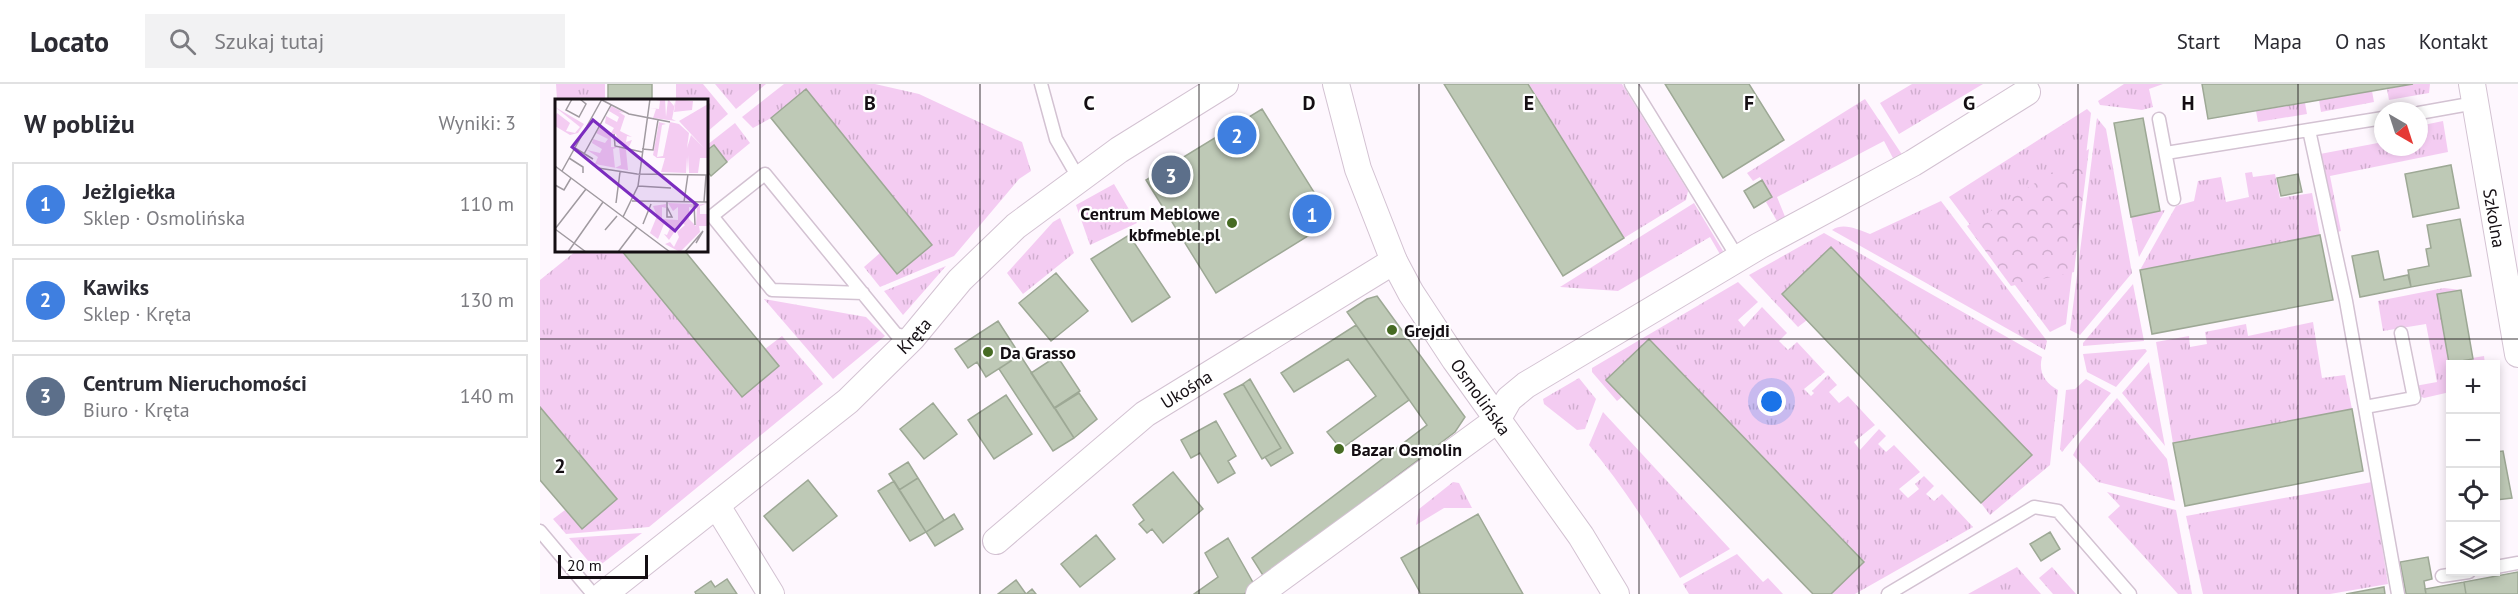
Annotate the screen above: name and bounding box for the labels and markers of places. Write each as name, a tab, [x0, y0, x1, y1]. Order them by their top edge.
pin: 2	[1218, 112, 1256, 158]
pin: 3	[1152, 152, 1190, 197]
pin: 1	[1292, 192, 1332, 236]
place label: Centrum Meblowe kbfmeble.pl	[1080, 202, 1221, 246]
marker: Centrum Meblowe kbfmeble.pl	[1225, 216, 1239, 230]
place label: Grejdi	[1404, 319, 1450, 342]
marker: Grejdi	[1385, 323, 1399, 337]
place label: Da Grasso	[1000, 341, 1076, 364]
marker: Da Grasso	[981, 345, 995, 359]
place label: Bazar Osmolin	[1351, 438, 1462, 461]
marker: Bazar Osmolin	[1332, 442, 1346, 456]

